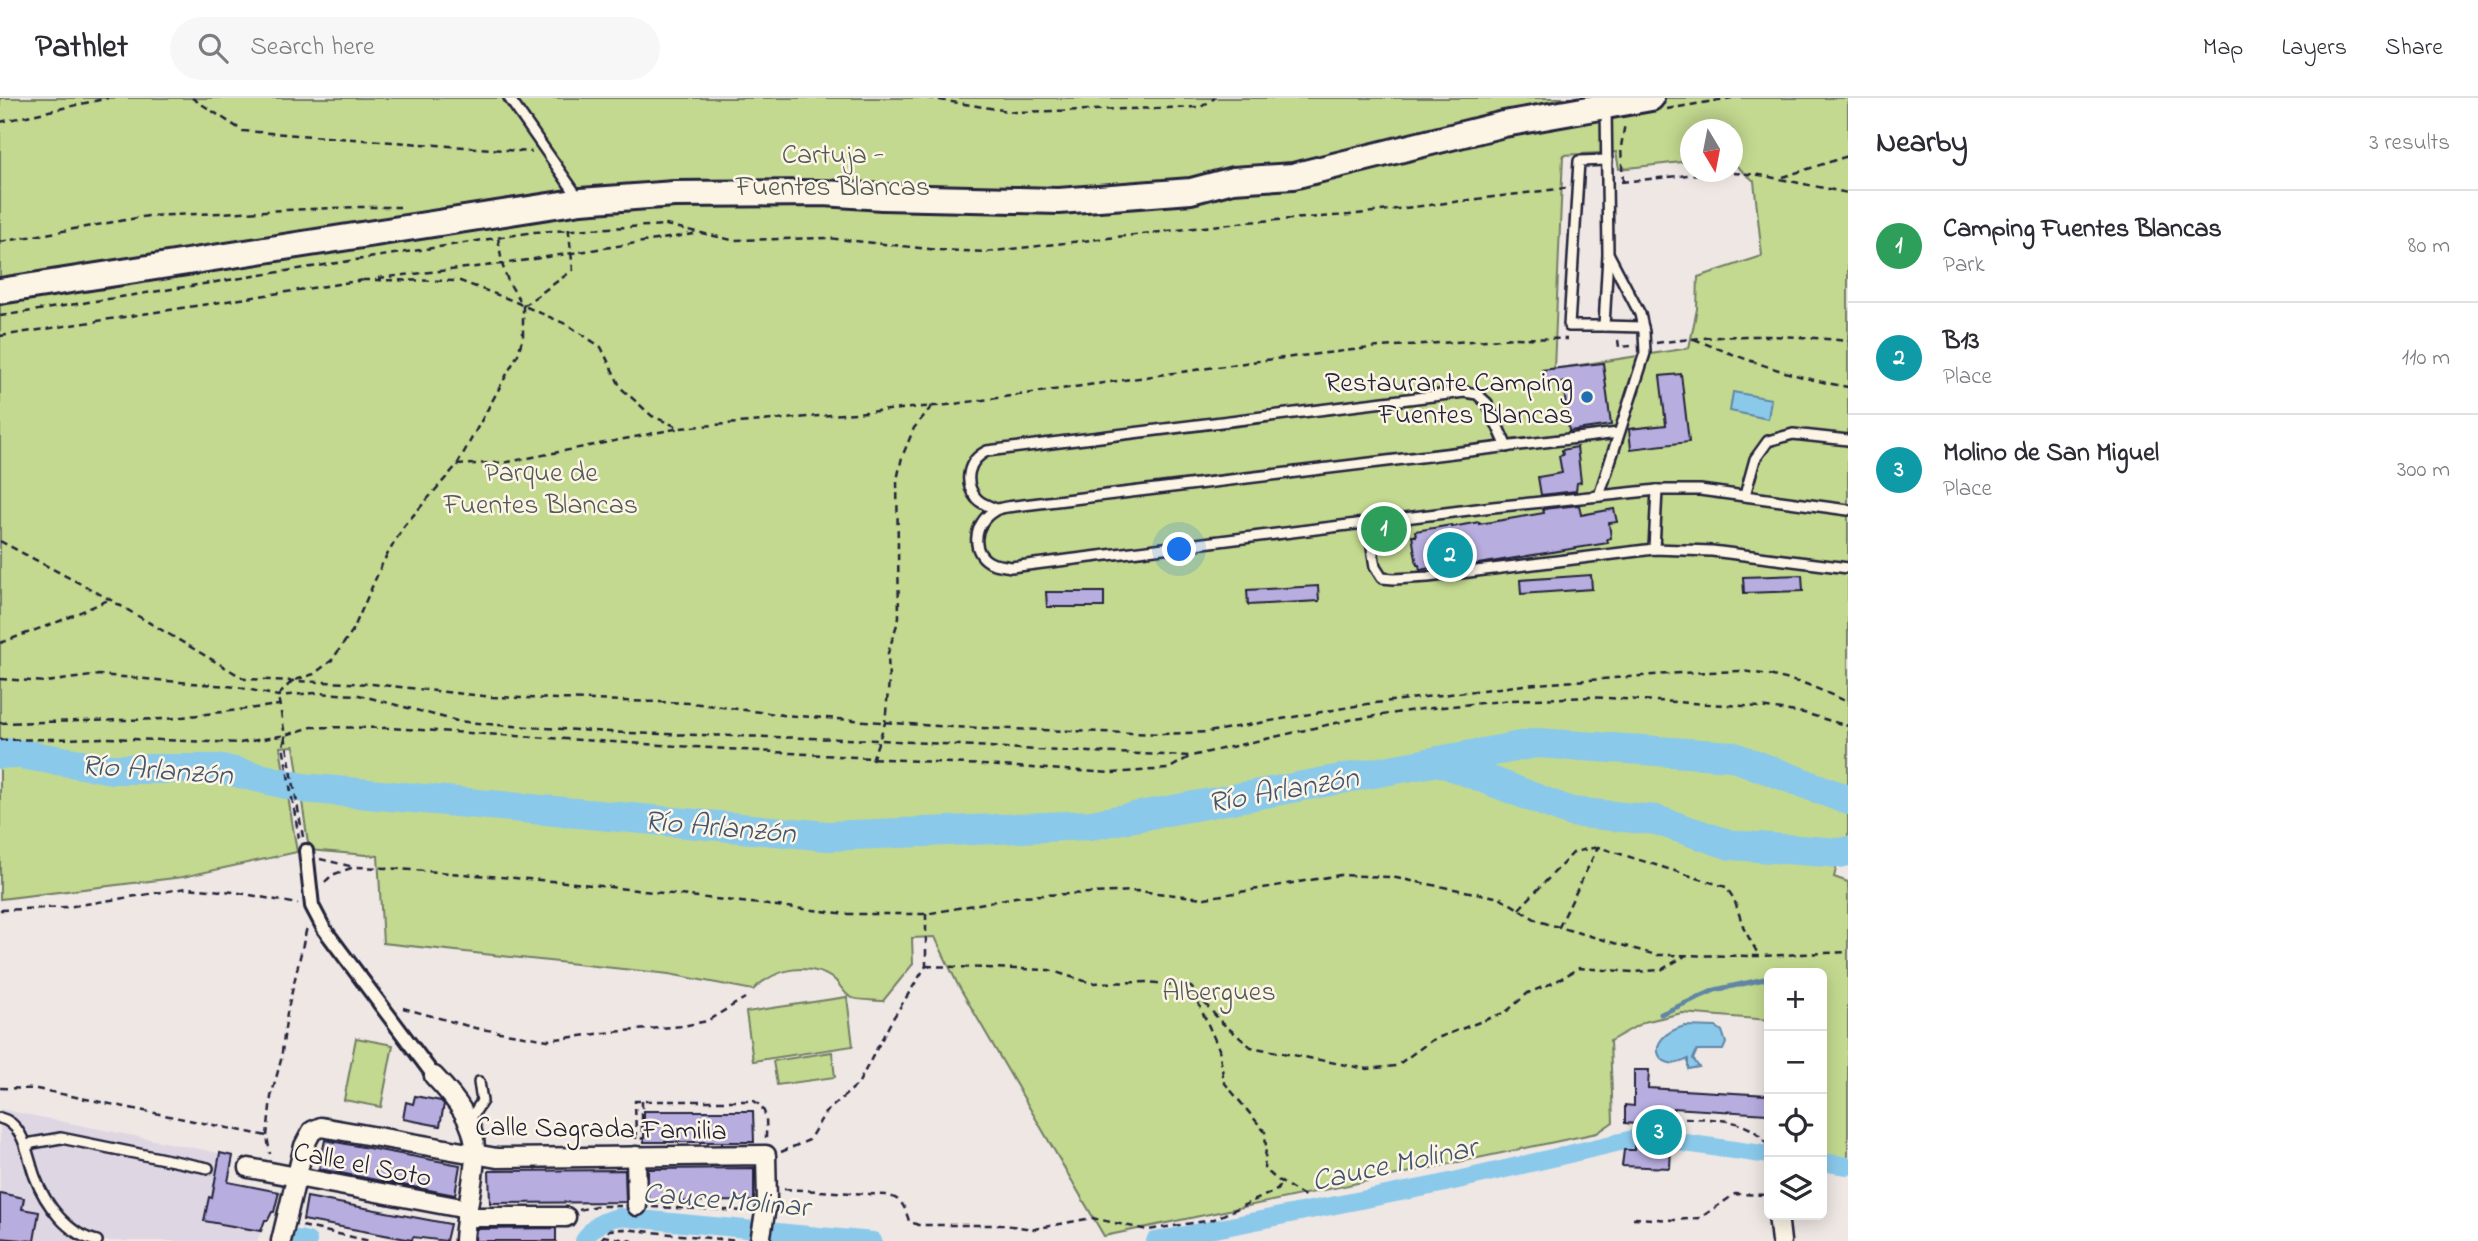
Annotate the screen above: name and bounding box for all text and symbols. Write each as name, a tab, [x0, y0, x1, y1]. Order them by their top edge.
search box	[170, 17, 660, 80]
text: Pathlet	[35, 24, 128, 72]
icon: search	[194, 29, 232, 67]
text: Search here	[250, 29, 375, 67]
text: Map	[2203, 31, 2243, 66]
text: Layers	[2281, 31, 2347, 66]
text: Share	[2385, 31, 2443, 66]
north arrow	[1680, 119, 1743, 182]
text: Nearby	[1876, 122, 1968, 166]
text: 3 results	[2369, 127, 2450, 160]
park label: Cartuja - Fuentes Blancas	[735, 136, 930, 209]
text: Camping Fuentes Blancas	[1943, 211, 2222, 249]
text: 1	[1895, 230, 1903, 263]
text: 80 m	[2408, 230, 2450, 263]
text: Park	[1943, 249, 1985, 282]
text: B13	[1943, 323, 1980, 361]
text: 2	[1893, 342, 1905, 375]
text: 110 m	[2402, 342, 2450, 375]
text: Place	[1943, 361, 1992, 394]
place label: Restaurante Camping Fuentes Blancas	[1325, 364, 1573, 437]
marker: Restaurante Camping Fuentes Blancas	[1579, 389, 1595, 405]
text: Molino de San Miguel	[1943, 435, 2159, 473]
park label: Parque de Fuentes Blancas	[443, 454, 638, 527]
text: 3	[1894, 454, 1904, 487]
text: 300 m	[2397, 454, 2450, 487]
text: Place	[1943, 473, 1992, 506]
pin: 1	[1361, 503, 1407, 555]
pin: 2	[1427, 529, 1473, 581]
your location	[1162, 532, 1196, 566]
water label: Río Arlanzón	[80, 745, 235, 799]
water label: Río Arlanzón	[1205, 757, 1363, 827]
water label: Río Arlanzón	[642, 800, 798, 858]
map controls	[1764, 968, 1827, 1220]
button: +	[1764, 968, 1827, 1031]
park label: Albergues	[1162, 973, 1276, 1014]
button: −	[1764, 1031, 1827, 1094]
button: locate	[1764, 1094, 1827, 1157]
pin: 3	[1636, 1106, 1682, 1158]
street label: Calle Sagrada Familia	[475, 1108, 727, 1153]
water label: Cauce Molinar	[1308, 1126, 1485, 1205]
street label: Calle el Soto	[290, 1133, 435, 1200]
button: layers	[1764, 1157, 1827, 1220]
water label: Cauce Molinar	[640, 1173, 815, 1232]

